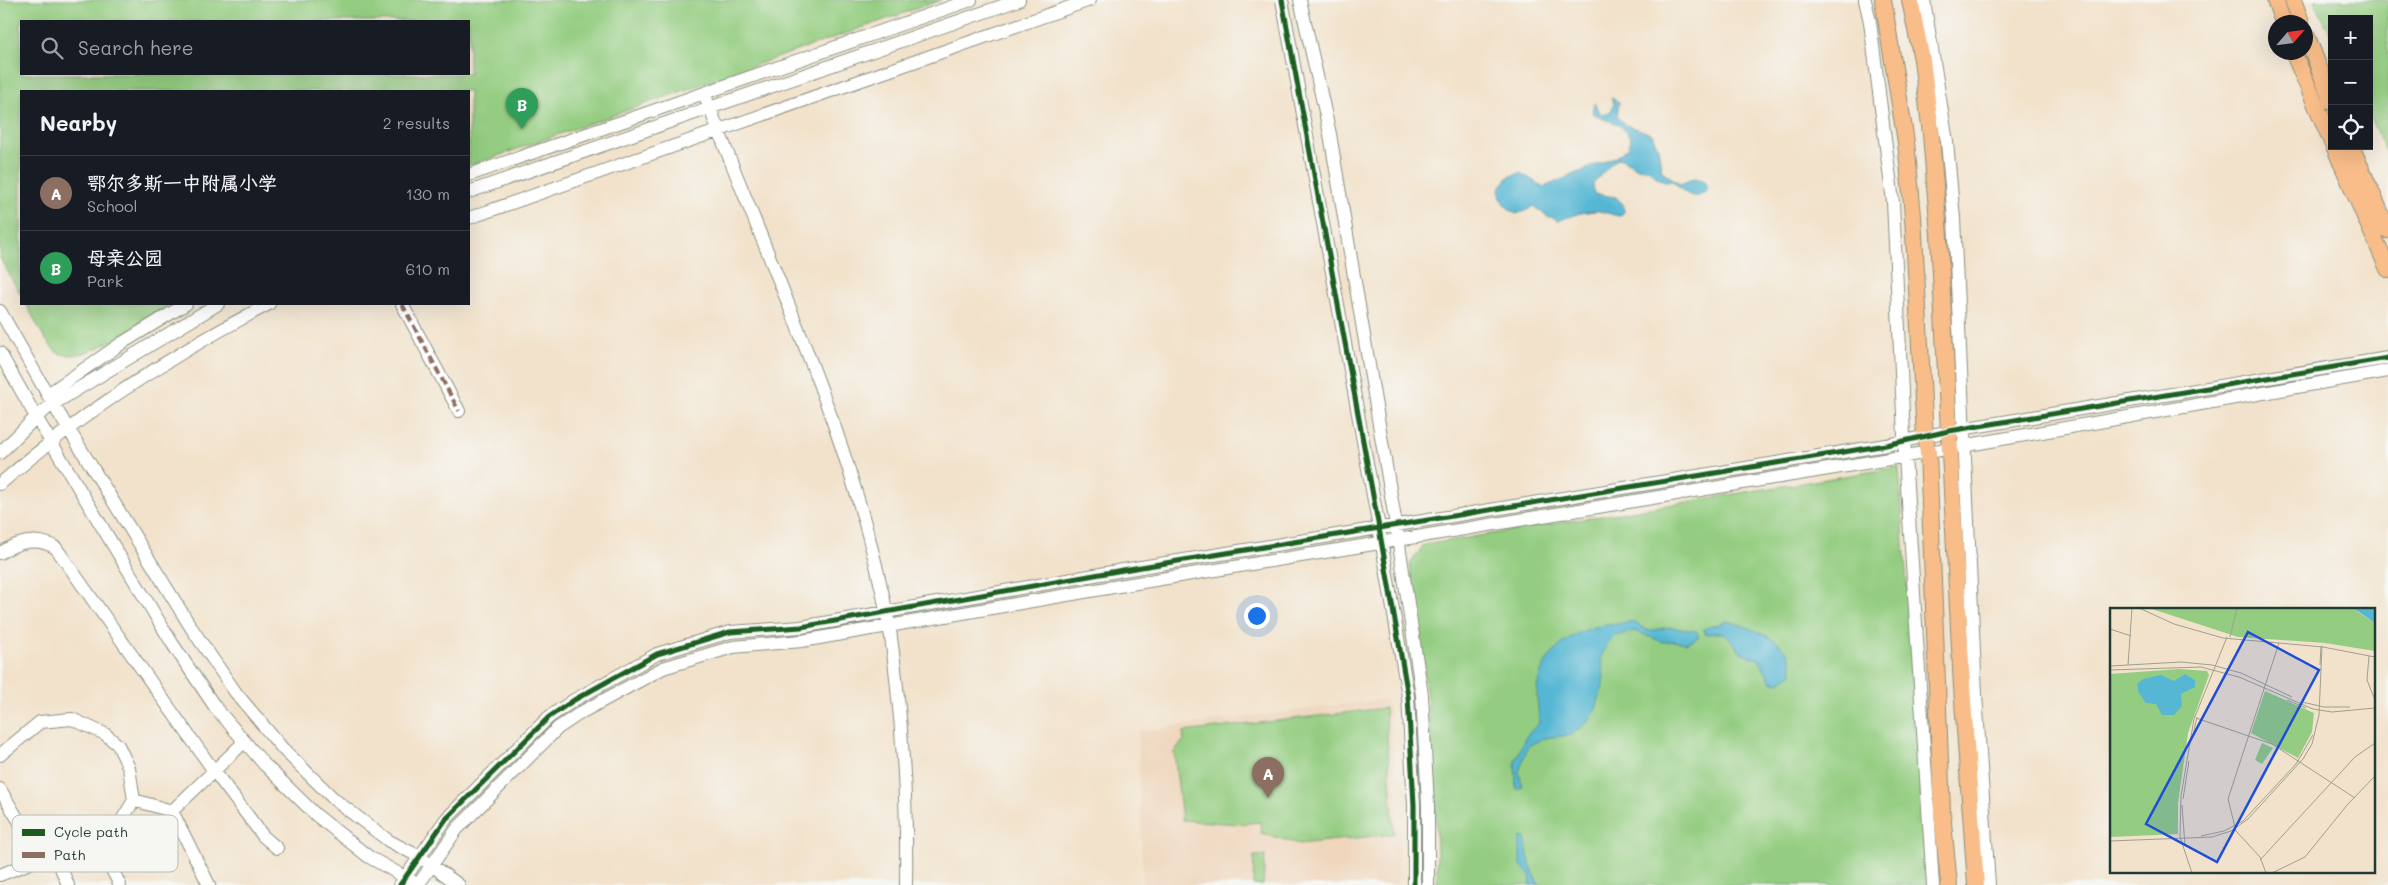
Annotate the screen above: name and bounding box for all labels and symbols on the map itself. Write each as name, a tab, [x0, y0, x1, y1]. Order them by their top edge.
north arrow	[2268, 15, 2313, 60]
pin: B	[506, 88, 538, 129]
your location	[1244, 603, 1270, 629]
inset map	[2110, 608, 2376, 872]
pin: A	[1252, 757, 1284, 798]
legend	[12, 815, 178, 872]
text: Cycle path	[54, 822, 128, 841]
text: Path	[54, 845, 85, 864]

